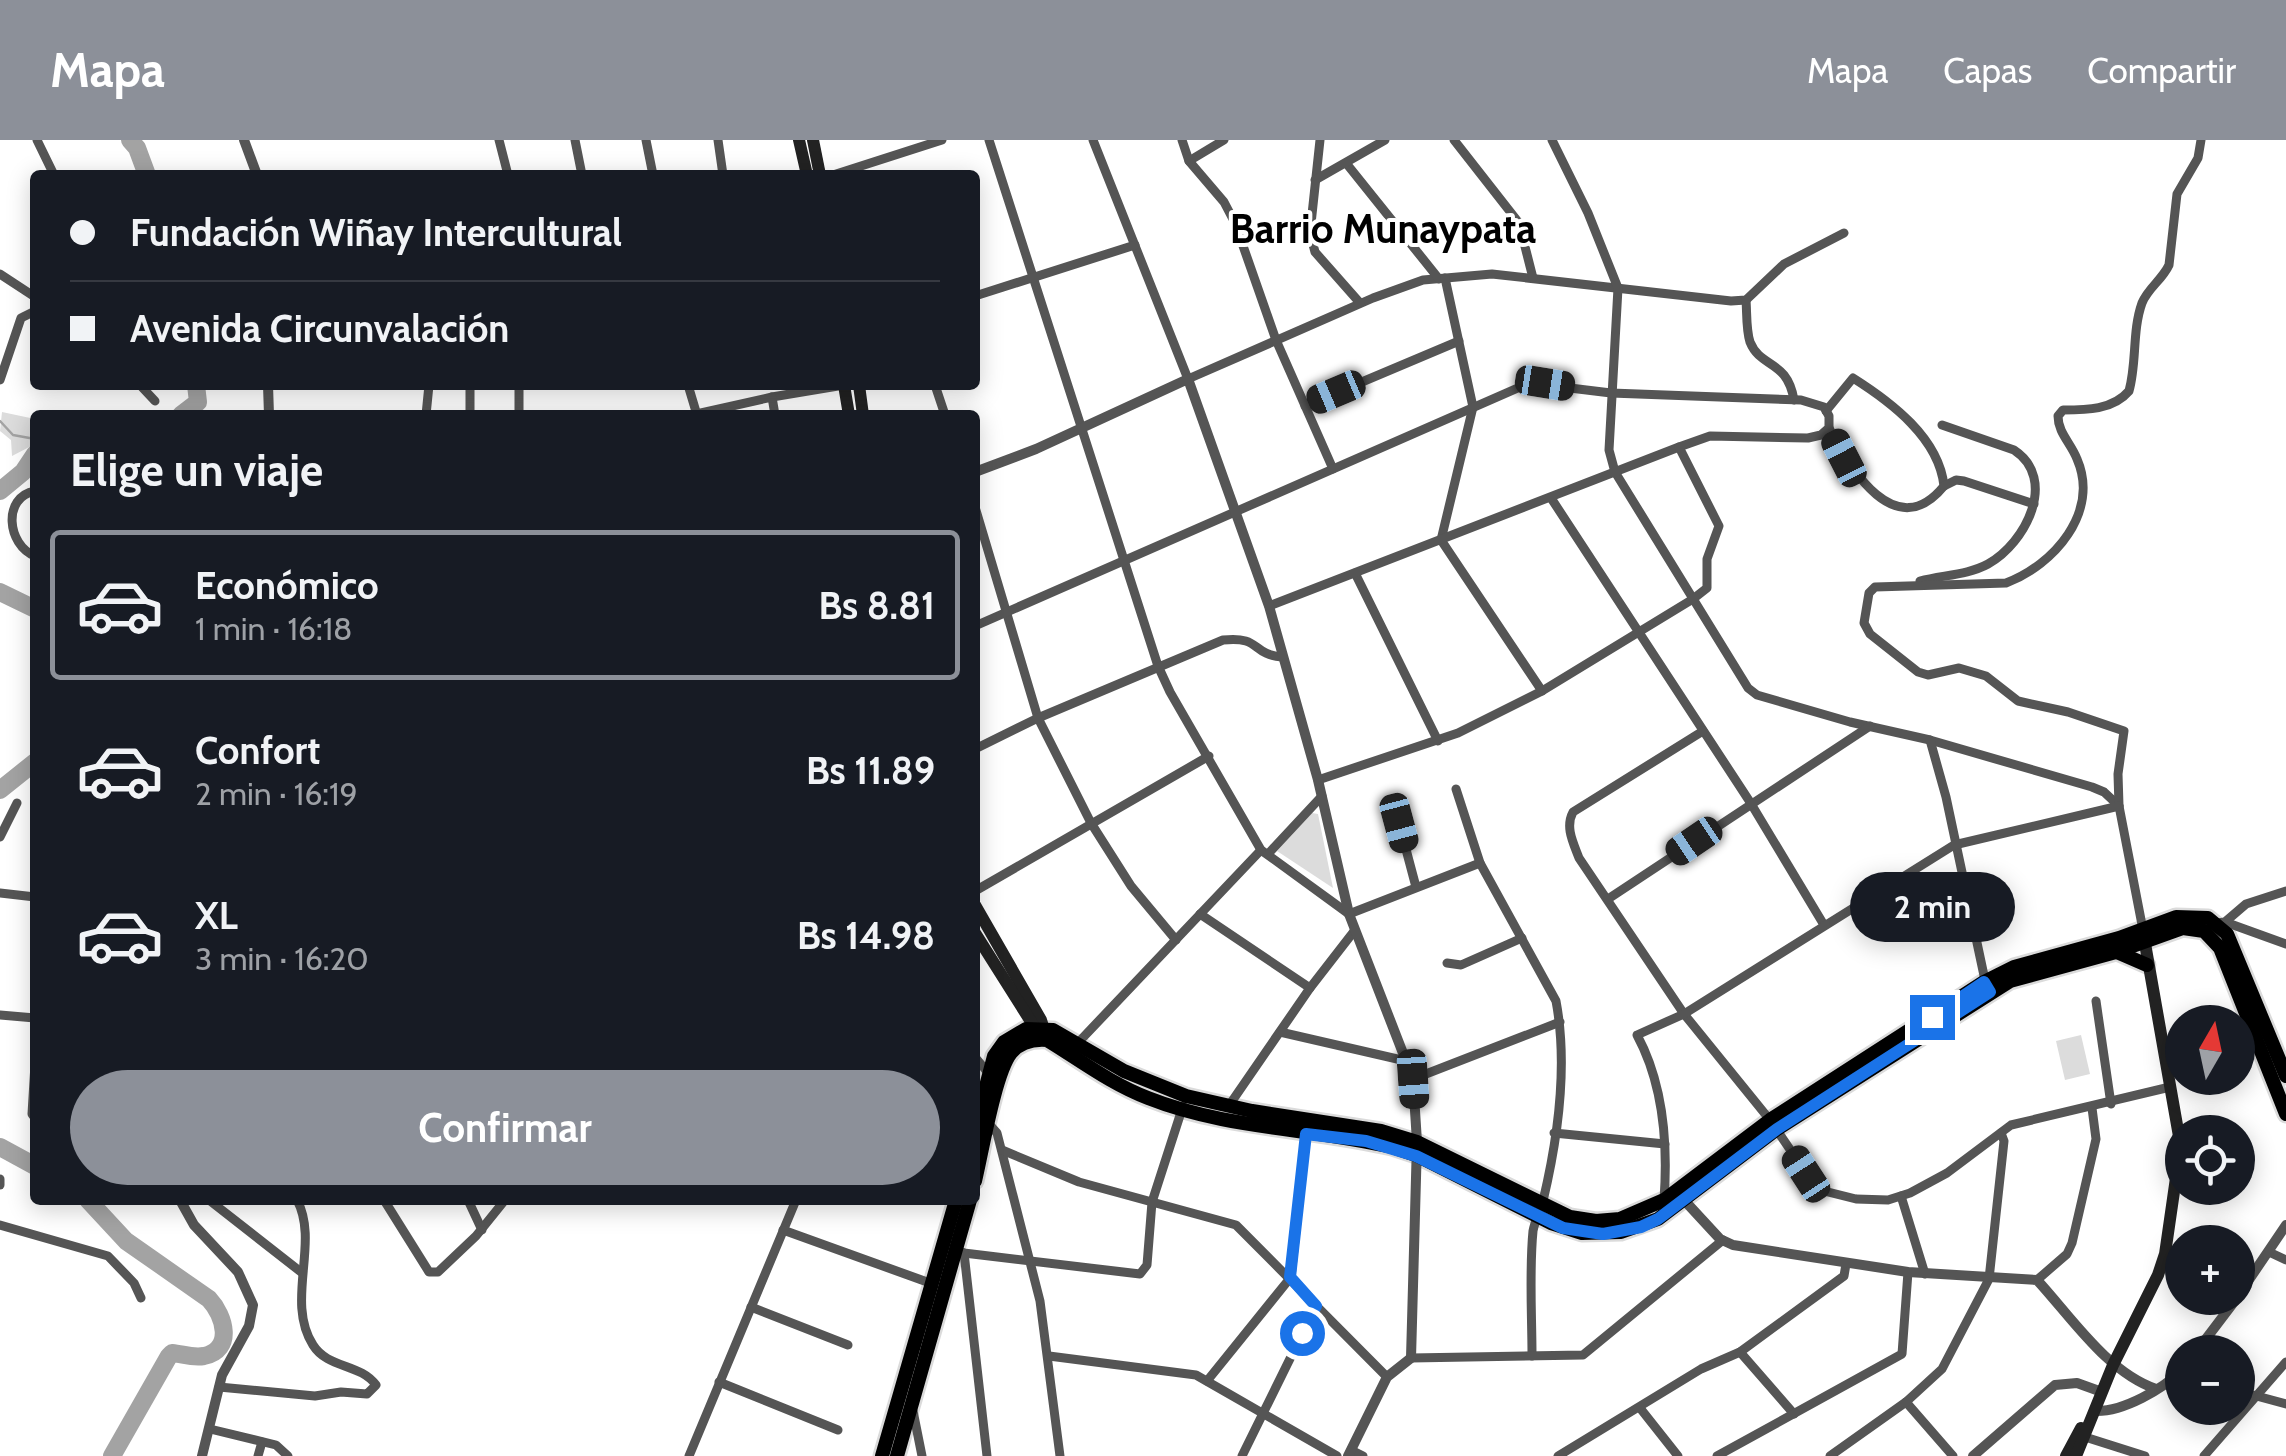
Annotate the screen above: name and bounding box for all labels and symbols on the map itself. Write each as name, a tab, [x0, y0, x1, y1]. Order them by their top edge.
district label: Barrio Munaypata	[1230, 204, 1536, 253]
car	[1513, 363, 1577, 403]
car	[1303, 366, 1369, 418]
car	[1817, 424, 1871, 492]
car	[1377, 790, 1421, 856]
car	[1661, 812, 1727, 870]
callout: 2 min	[1850, 872, 2014, 942]
route end	[1910, 995, 1955, 1040]
north arrow	[2165, 1005, 2255, 1095]
car	[1396, 1048, 1430, 1110]
car	[1777, 1141, 1835, 1207]
route start	[1280, 1311, 1325, 1356]

